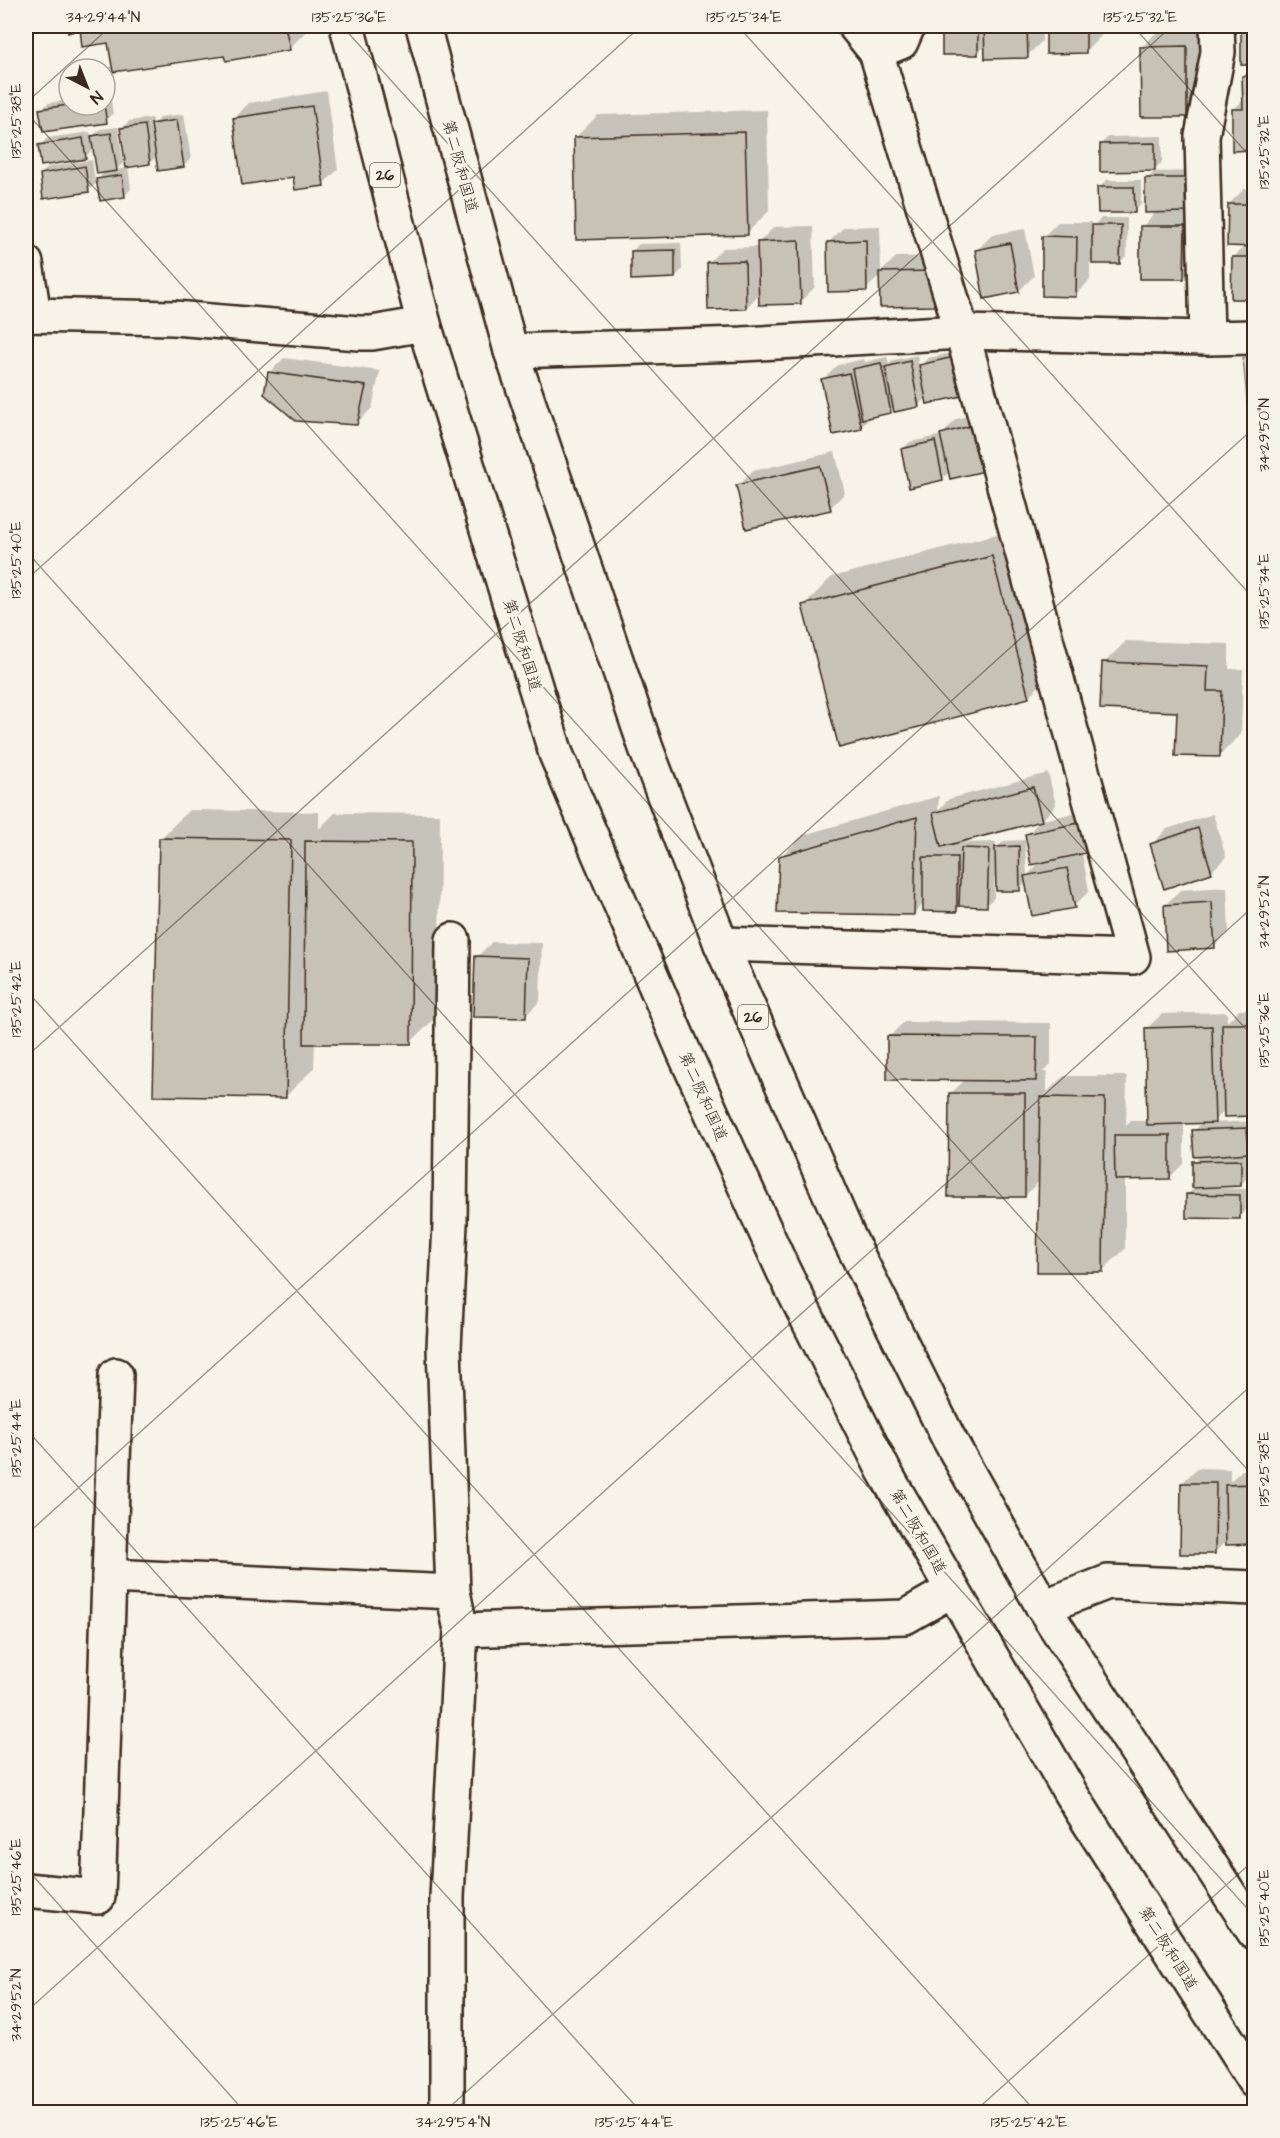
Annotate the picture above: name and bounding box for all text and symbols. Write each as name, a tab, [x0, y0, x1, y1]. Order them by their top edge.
text: 34°29'44"N	[66, 7, 140, 28]
text: 135°25'36"E	[312, 7, 386, 28]
text: 135°25'34"E	[706, 7, 782, 28]
text: 135°25'32"E	[1103, 7, 1177, 28]
north arrow	[57, 57, 117, 117]
text: 135°25'38"E	[6, 83, 27, 158]
text: N	[85, 86, 107, 109]
text: 135°25'32"E	[1254, 115, 1275, 189]
street label: 第二阪和国道	[437, 117, 483, 215]
road number: 26	[370, 163, 400, 187]
text: 34°29'50"N	[1254, 398, 1275, 472]
text: 135°25'40"E	[6, 521, 27, 599]
text: 135°25'34"E	[1254, 553, 1275, 629]
street label: 第二阪和国道	[497, 596, 547, 694]
text: 34°29'52"N	[1254, 876, 1275, 948]
text: 135°25'42"E	[6, 961, 27, 1037]
text: 135°25'36"E	[1254, 993, 1275, 1067]
road number: 26	[738, 1005, 768, 1029]
street label: 第二阪和国道	[674, 1048, 733, 1145]
text: 135°25'44"E	[6, 1399, 27, 1477]
text: 135°25'38"E	[1254, 1431, 1275, 1506]
street label: 第二阪和国道	[885, 1484, 952, 1579]
text: 135°25'46"E	[6, 1838, 27, 1916]
text: 135°25'40"E	[1254, 1869, 1275, 1947]
street label: 第二阪和国道	[1133, 1902, 1203, 1995]
text: 34°29'52"N	[6, 1969, 27, 2041]
text: 135°25'46"E	[200, 2112, 278, 2133]
text: 34°29'54"N	[416, 2112, 490, 2133]
text: 135°25'44"E	[595, 2112, 673, 2133]
text: 135°25'42"E	[991, 2112, 1067, 2133]

